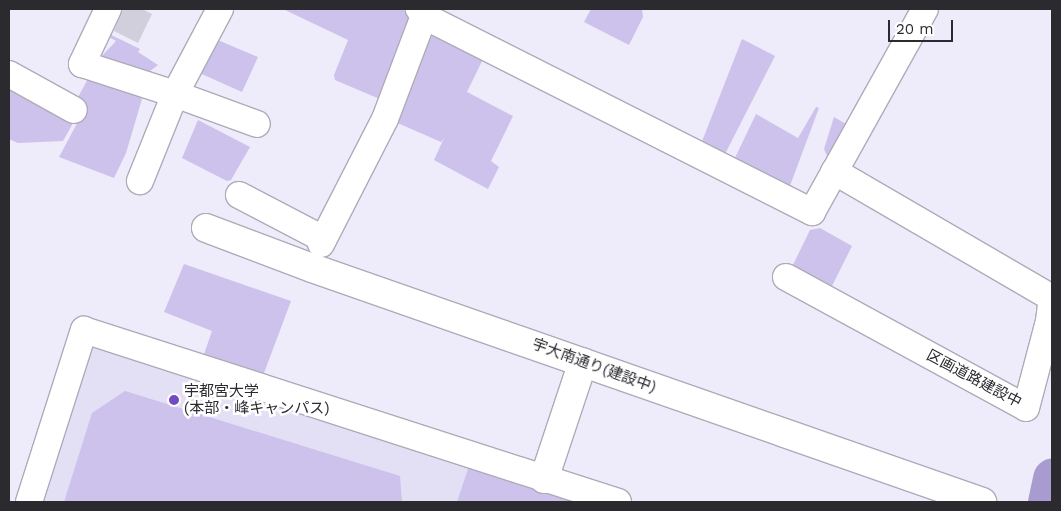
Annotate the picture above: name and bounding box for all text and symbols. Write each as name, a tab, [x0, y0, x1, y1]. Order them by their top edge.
scale bar	[891, 10, 956, 42]
text: 20 m	[896, 20, 934, 38]
street label: 宇大南通り(建設中)	[530, 335, 658, 397]
street label: 区画道路建設中	[923, 346, 1025, 412]
place label: 宇都宮大学 (本部・峰キャンパス)	[184, 382, 329, 417]
marker: 宇都宮大学 (本部・峰キャンパス)	[168, 394, 180, 406]

